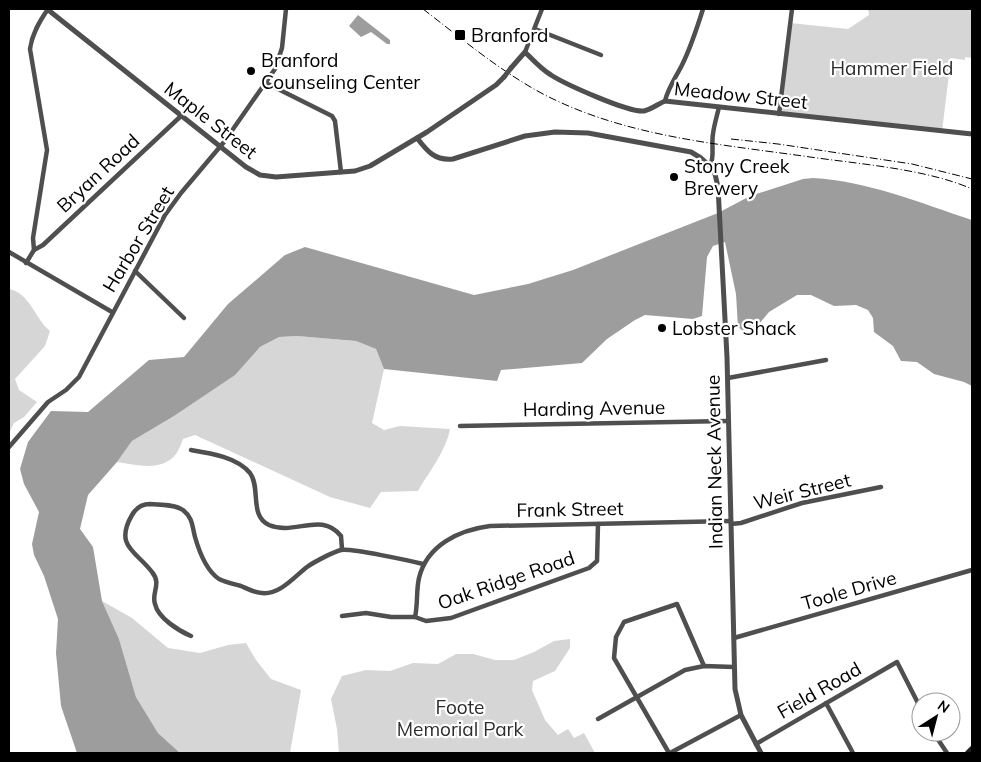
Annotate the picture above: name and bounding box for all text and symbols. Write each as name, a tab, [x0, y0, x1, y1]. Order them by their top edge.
place label: Branford	[471, 23, 548, 47]
marker: Branford	[453, 28, 467, 42]
place label: Branford Counseling Center	[261, 48, 420, 94]
park label: Hammer Field	[831, 56, 953, 80]
marker: Branford Counseling Center	[245, 65, 257, 77]
street label: Maple Street	[160, 76, 263, 164]
street label: Meadow Street	[673, 76, 809, 114]
street label: Bryan Road	[52, 129, 144, 217]
place label: Stony Creek Brewery	[684, 154, 790, 200]
marker: Stony Creek Brewery	[668, 171, 680, 183]
street label: Harbor Street	[97, 181, 179, 296]
place label: Lobster Shack	[672, 316, 796, 340]
marker: Lobster Shack	[656, 322, 668, 334]
street label: Indian Neck Avenue	[700, 375, 728, 549]
street label: Harding Avenue	[523, 395, 665, 421]
street label: Weir Street	[751, 467, 853, 515]
street label: Frank Street	[516, 496, 624, 522]
street label: Oak Ridge Road	[434, 545, 578, 615]
street label: Toole Drive	[799, 565, 899, 615]
street label: Field Road	[773, 656, 865, 724]
north arrow	[911, 692, 961, 742]
park label: Foote Memorial Park	[397, 695, 523, 741]
text: N	[934, 696, 953, 717]

